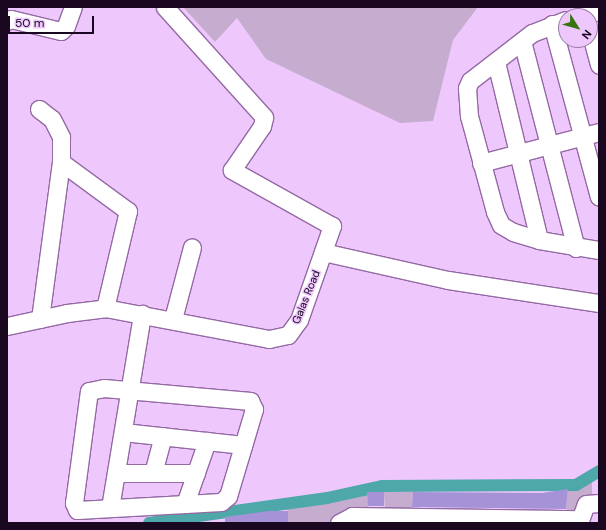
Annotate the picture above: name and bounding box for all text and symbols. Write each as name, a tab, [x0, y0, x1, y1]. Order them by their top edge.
scale bar	[10, 8, 96, 34]
north arrow	[558, 8, 598, 48]
text: 50 m	[15, 15, 44, 31]
text: N	[579, 27, 595, 42]
street label: Galas Road	[289, 268, 323, 326]

